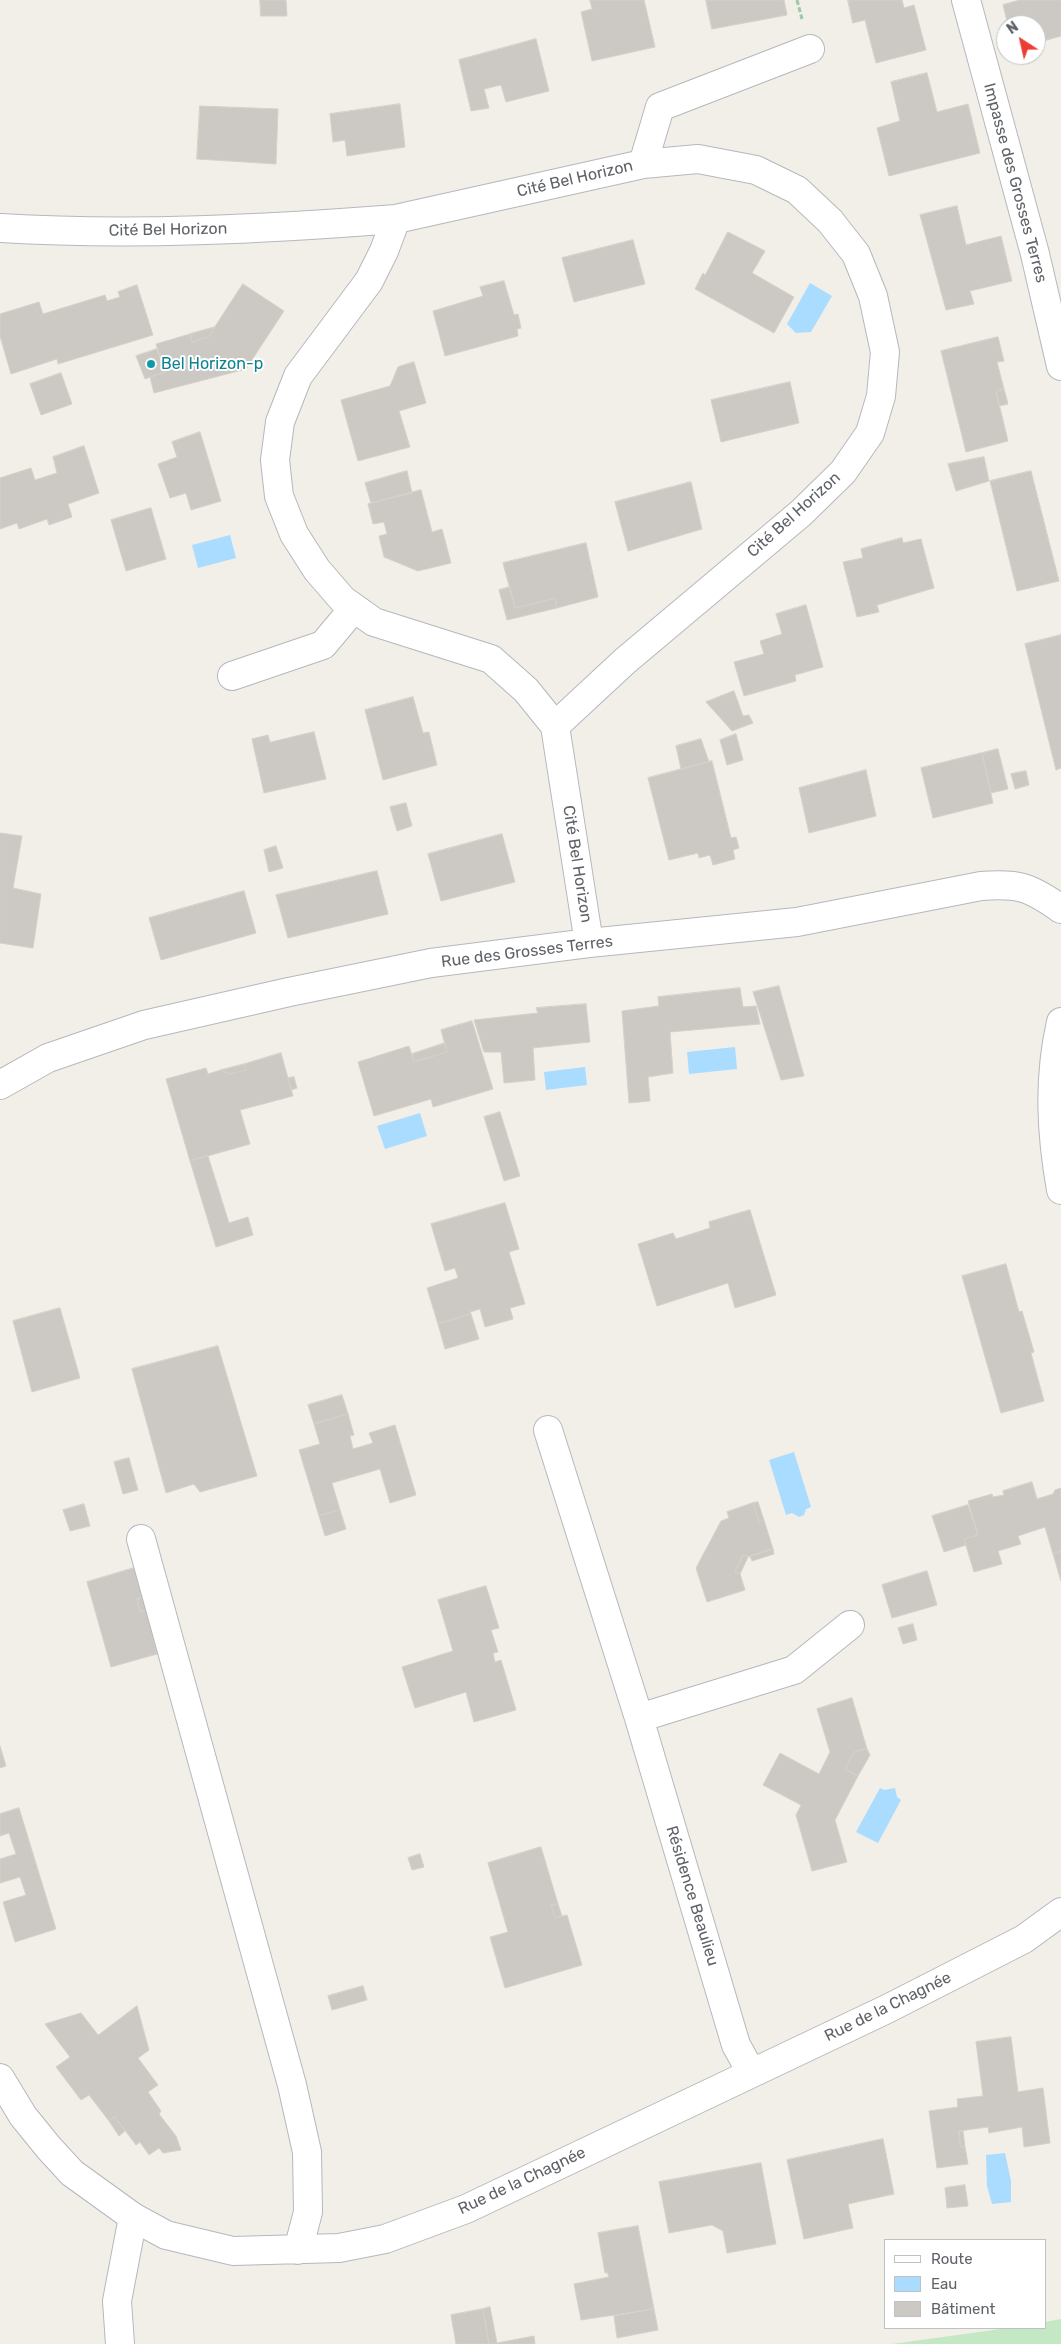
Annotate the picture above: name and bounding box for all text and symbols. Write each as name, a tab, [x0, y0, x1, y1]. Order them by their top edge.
north arrow	[996, 15, 1046, 65]
text: N	[1004, 18, 1022, 38]
street label: Impasse des Grosses Terres	[979, 81, 1051, 285]
street label: Cité Bel Horizon	[515, 156, 635, 202]
street label: Cité Bel Horizon	[109, 219, 227, 241]
place label: Bel Horizon-p	[161, 354, 263, 374]
marker: Bel Horizon-p	[145, 358, 157, 370]
street label: Cité Bel Horizon	[744, 468, 844, 562]
street label: Cité Bel Horizon	[558, 804, 596, 924]
street label: Rue des Grosses Terres	[440, 932, 614, 972]
street label: Résidence Beaulieu	[662, 1824, 722, 1968]
street label: Rue de la Chagnée	[822, 1968, 954, 2046]
street label: Rue de la Chagnée	[455, 2143, 589, 2219]
legend	[884, 2239, 1046, 2329]
text: Route	[931, 2250, 973, 2268]
text: Eau	[931, 2275, 957, 2293]
text: Bâtiment	[931, 2300, 995, 2318]

